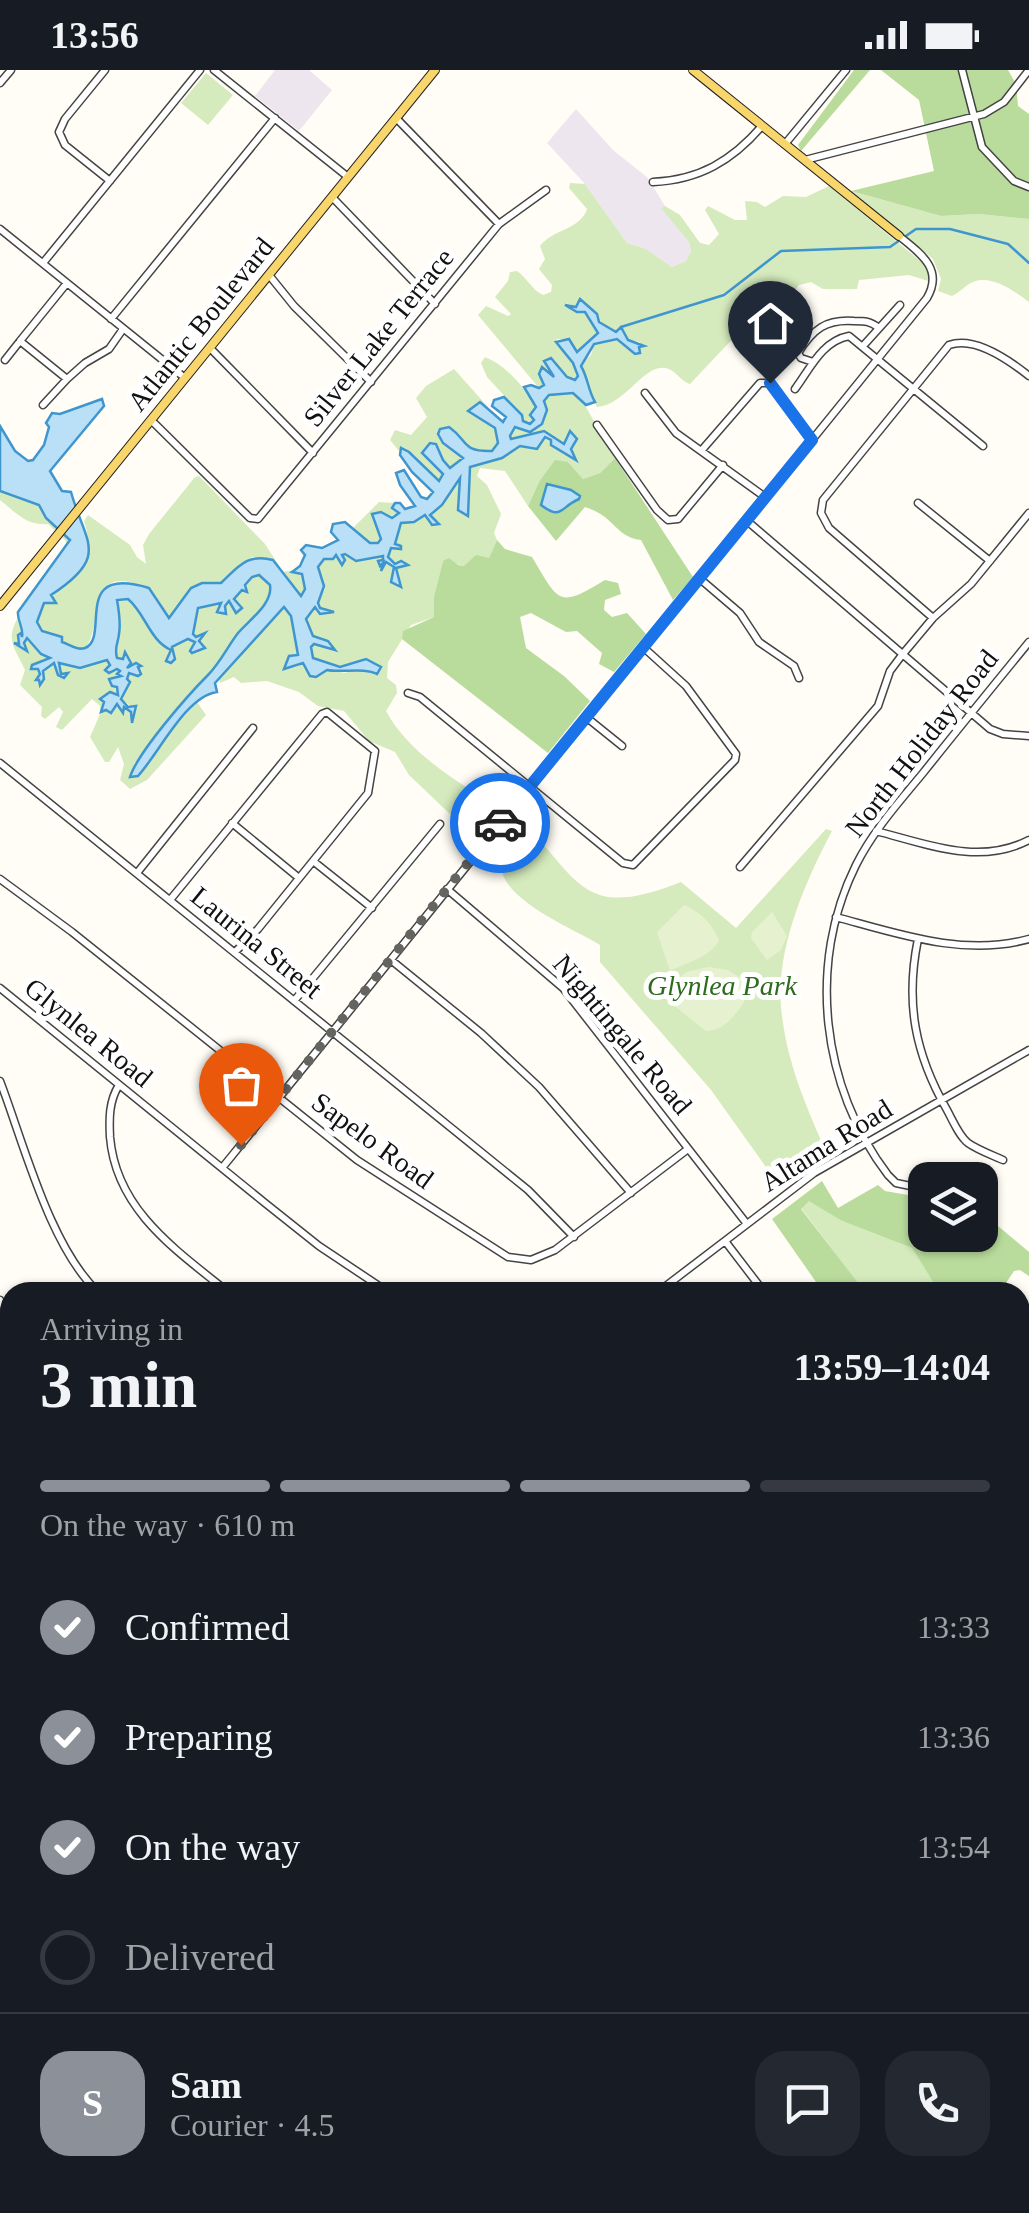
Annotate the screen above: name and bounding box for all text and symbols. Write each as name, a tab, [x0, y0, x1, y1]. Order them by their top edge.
text: 13:56	[50, 14, 139, 56]
street label: Atlantic Boulevard	[121, 231, 280, 417]
street label: Silver Lake Terrace	[297, 242, 460, 432]
pin	[728, 281, 813, 384]
icon: home	[743, 296, 798, 351]
street label: North Holiday Road	[839, 644, 1004, 843]
courier	[450, 773, 550, 873]
icon: car	[473, 796, 528, 851]
street label: Laurina Street	[185, 880, 329, 1005]
street label: Nightingale Road	[547, 948, 698, 1120]
park label: Glynlea Park	[647, 970, 798, 1001]
street label: Glynlea Road	[19, 972, 159, 1093]
pin	[199, 1043, 284, 1146]
icon: bag	[214, 1058, 269, 1113]
street label: Sapelo Road	[306, 1086, 439, 1195]
street label: Altama Road	[755, 1093, 897, 1198]
map controls	[908, 1162, 998, 1252]
button: layers	[908, 1162, 998, 1252]
text: Arriving in	[40, 1311, 183, 1347]
text: 13:59–14:04	[794, 1346, 990, 1388]
text: 3 min	[40, 1349, 197, 1421]
text: On the way · 610 m	[40, 1507, 295, 1543]
icon: check	[40, 1600, 95, 1655]
text: Confirmed	[125, 1606, 290, 1648]
text: 13:33	[917, 1609, 990, 1645]
icon: check	[40, 1710, 95, 1765]
text: Preparing	[125, 1716, 273, 1758]
text: 13:36	[917, 1719, 990, 1755]
icon: check	[40, 1820, 95, 1875]
text: On the way	[125, 1826, 300, 1868]
text: 13:54	[917, 1829, 990, 1865]
text: Delivered	[125, 1936, 275, 1978]
button: chat	[755, 2051, 860, 2156]
button: phone	[885, 2051, 990, 2156]
text: Sam	[170, 2064, 242, 2106]
text: S	[82, 2082, 103, 2124]
text: Courier · 4.5	[170, 2107, 334, 2143]

